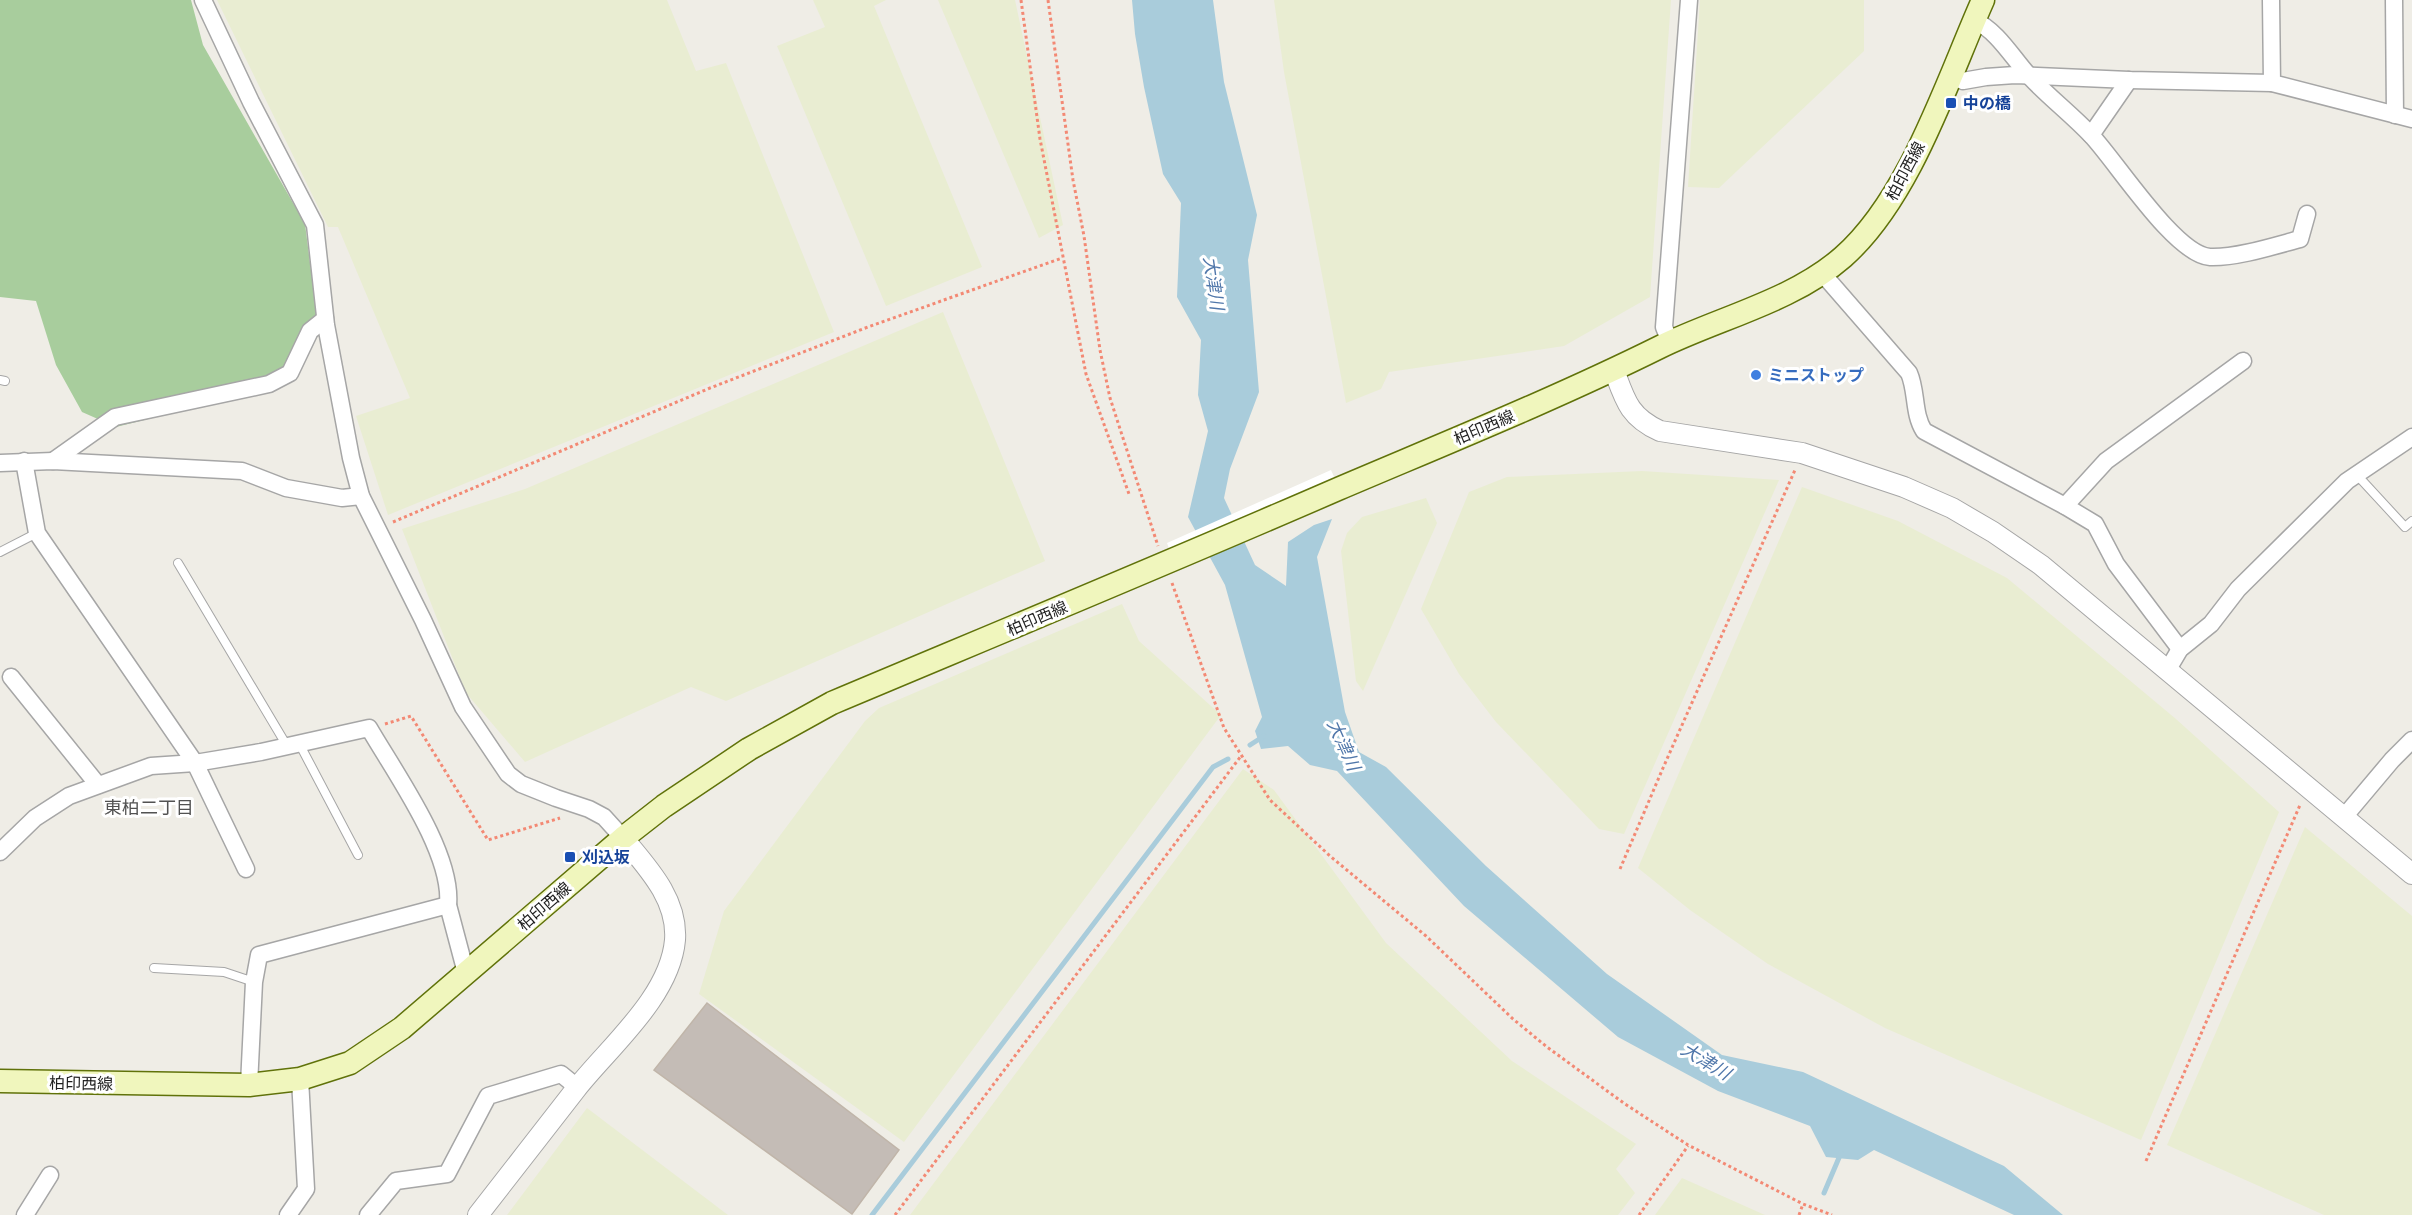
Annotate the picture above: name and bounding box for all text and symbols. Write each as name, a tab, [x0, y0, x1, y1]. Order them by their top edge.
place label: 中の橋	[1963, 94, 2011, 112]
marker: 中の橋	[1944, 96, 1958, 110]
street label: 柏印西線	[1882, 139, 1928, 203]
water label: 大津川	[1200, 255, 1228, 313]
place label: ミニストップ	[1768, 366, 1864, 384]
marker: ミニストップ	[1749, 368, 1763, 382]
street label: 柏印西線	[1451, 406, 1517, 448]
street label: 柏印西線	[1004, 597, 1070, 639]
water label: 大津川	[1323, 716, 1365, 776]
district label: 東柏二丁目	[104, 797, 194, 818]
place label: 刈込坂	[582, 848, 630, 866]
marker: 刈込坂	[563, 850, 577, 864]
street label: 柏印西線	[514, 878, 574, 934]
water label: 大津川	[1677, 1038, 1736, 1085]
street label: 柏印西線	[49, 1073, 113, 1093]

